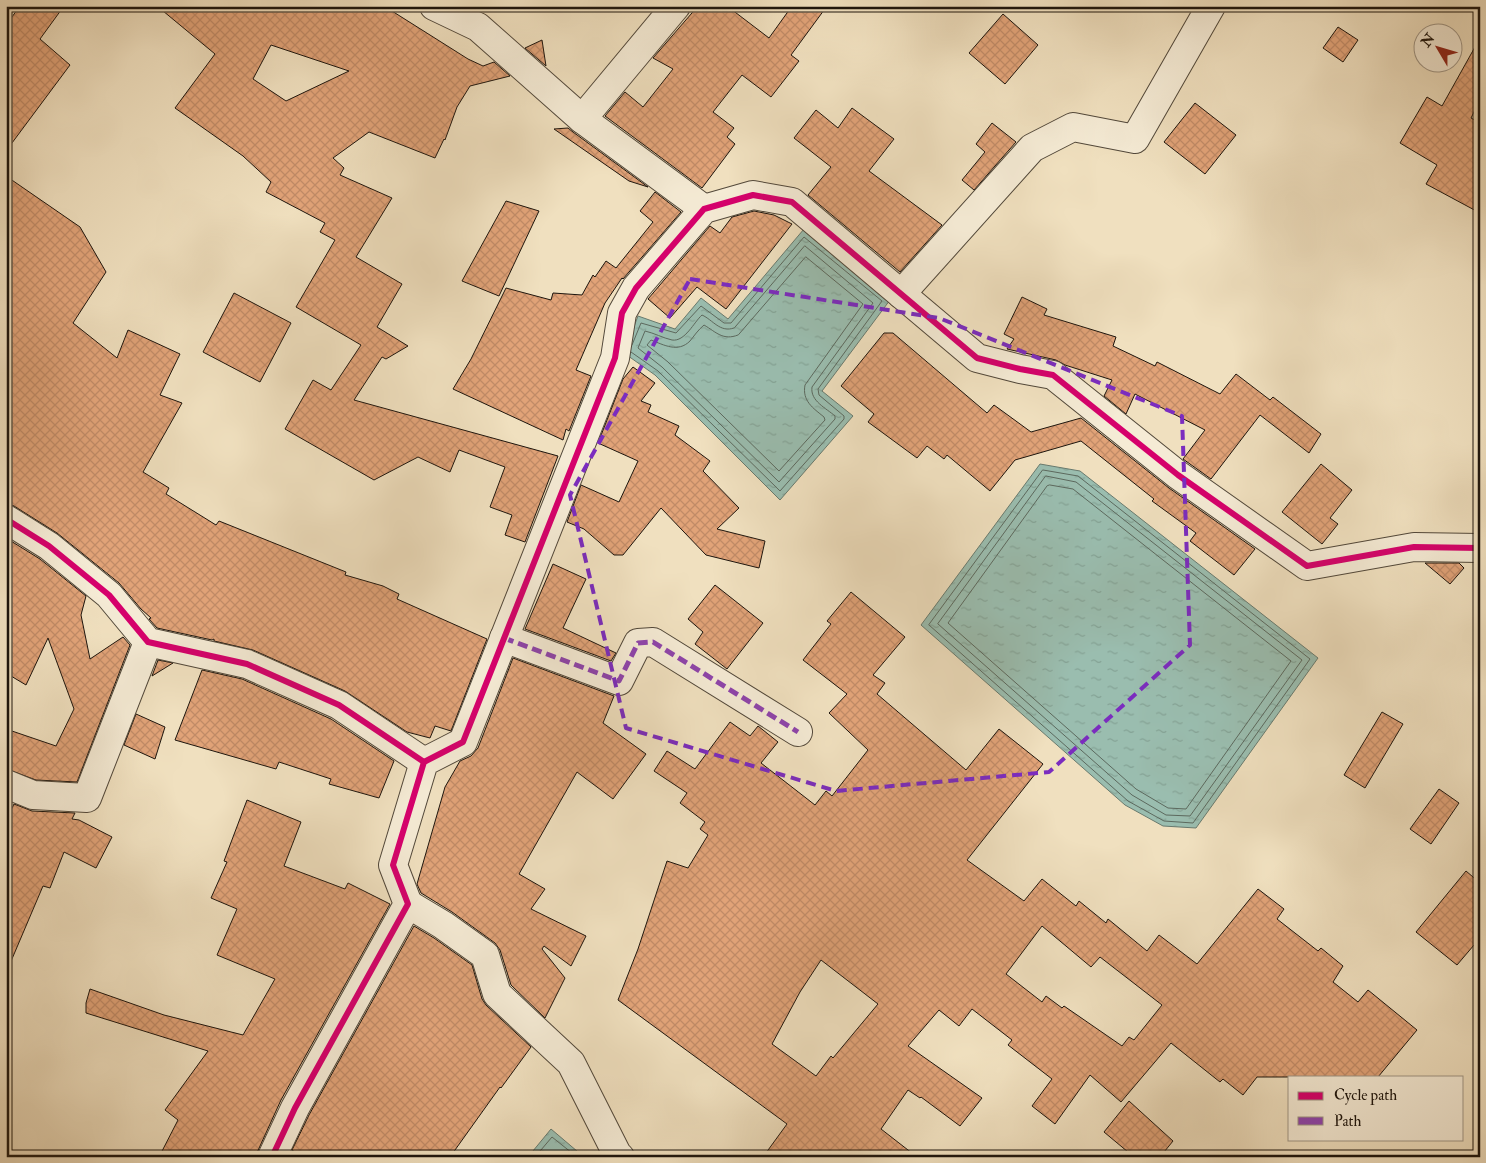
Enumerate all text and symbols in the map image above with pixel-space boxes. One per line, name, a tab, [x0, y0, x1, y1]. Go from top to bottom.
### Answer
north arrow	[1414, 22, 1464, 72]
text: N	[1417, 30, 1439, 51]
legend	[1288, 1076, 1464, 1140]
text: Cycle path	[1334, 1086, 1397, 1106]
text: Path	[1334, 1112, 1361, 1131]

